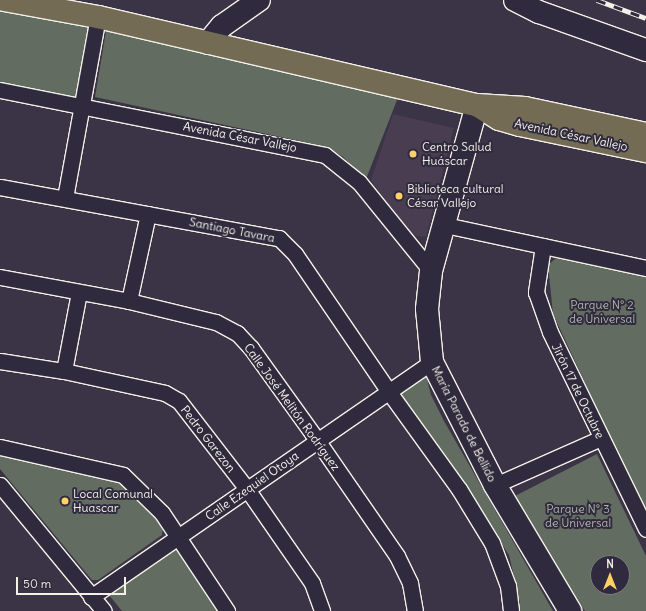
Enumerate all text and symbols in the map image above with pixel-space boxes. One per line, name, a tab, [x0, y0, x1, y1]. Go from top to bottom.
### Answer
street label: Avenida César Vallejo	[513, 116, 629, 154]
street label: Avenida César Vallejo	[182, 119, 298, 155]
place label: Centro Salud Huáscar	[422, 140, 492, 168]
marker: Centro Salud Huáscar	[407, 148, 419, 160]
place label: Biblioteca cultural César Vallejo	[407, 182, 503, 210]
marker: Biblioteca cultural César Vallejo	[394, 191, 404, 201]
street label: Santiago Tavara	[188, 215, 276, 245]
park label: Parque Nº 2 de Universal	[569, 298, 635, 326]
street label: Calle José Melitón Rodríguez	[241, 341, 343, 473]
street label: Jirón 17 de Octubre	[549, 341, 607, 441]
street label: María Parado de Bellido	[428, 364, 500, 484]
street label: Pedro Garezon	[178, 403, 238, 475]
street label: Calle Ezequiel Otoya	[203, 448, 301, 524]
place label: Local Comunal Huascar	[73, 487, 153, 515]
marker: Local Comunal Huascar	[60, 496, 70, 506]
park label: Parque Nº 3 de Universal	[545, 502, 611, 530]
north arrow	[590, 555, 630, 595]
text: N	[606, 557, 614, 571]
scale bar	[18, 569, 128, 595]
text: 50 m	[23, 576, 51, 591]

